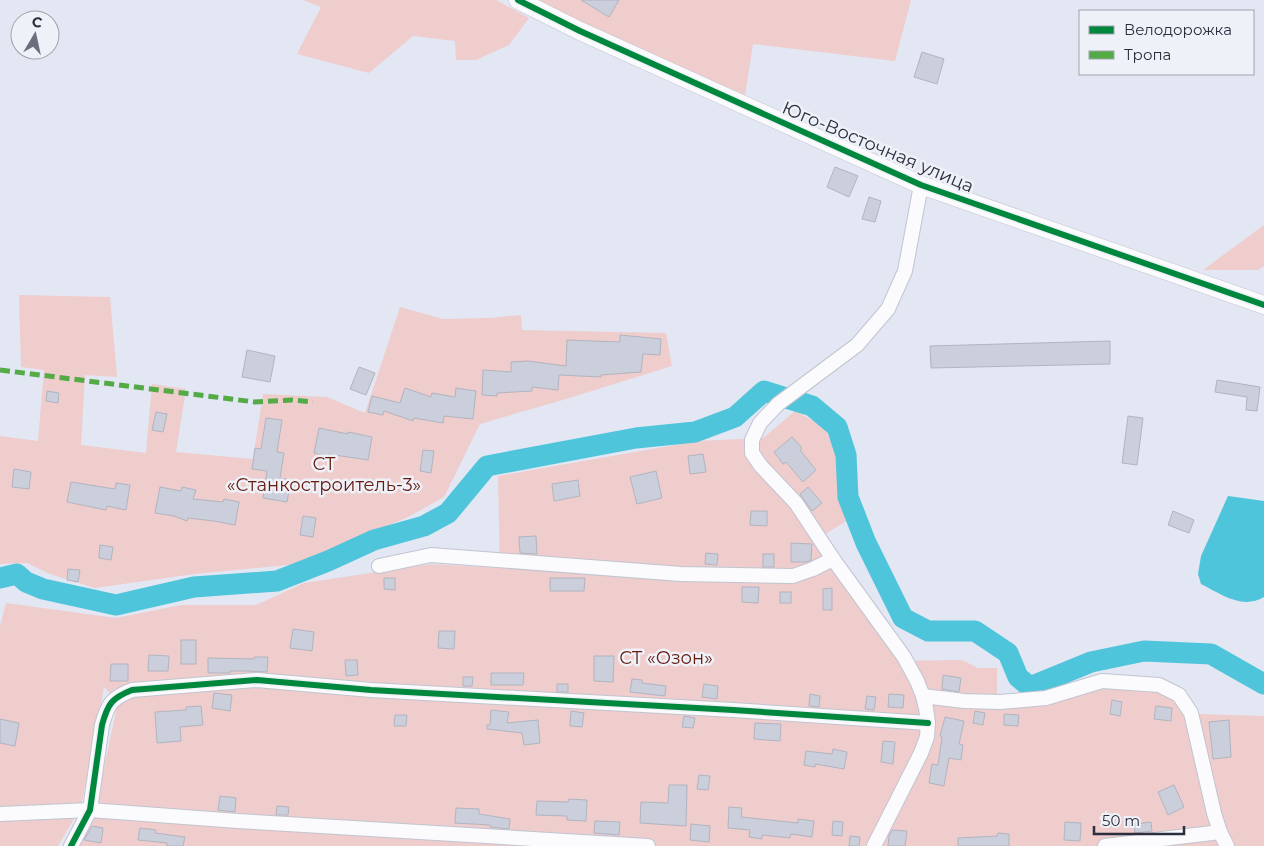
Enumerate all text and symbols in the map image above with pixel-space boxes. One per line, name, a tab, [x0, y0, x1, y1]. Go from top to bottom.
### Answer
north arrow	[10, 10, 60, 60]
legend	[1079, 10, 1254, 75]
text: С	[31, 12, 43, 32]
text: Велодорожка	[1124, 20, 1232, 39]
text: Тропа	[1124, 45, 1171, 64]
street label: Юго-Восточная улица	[779, 97, 977, 197]
park label: СТ «Станкостроитель-3»	[227, 453, 421, 496]
park label: СТ «Озон»	[619, 647, 713, 669]
scale bar	[1094, 804, 1184, 836]
text: 50 m	[1102, 811, 1140, 830]

